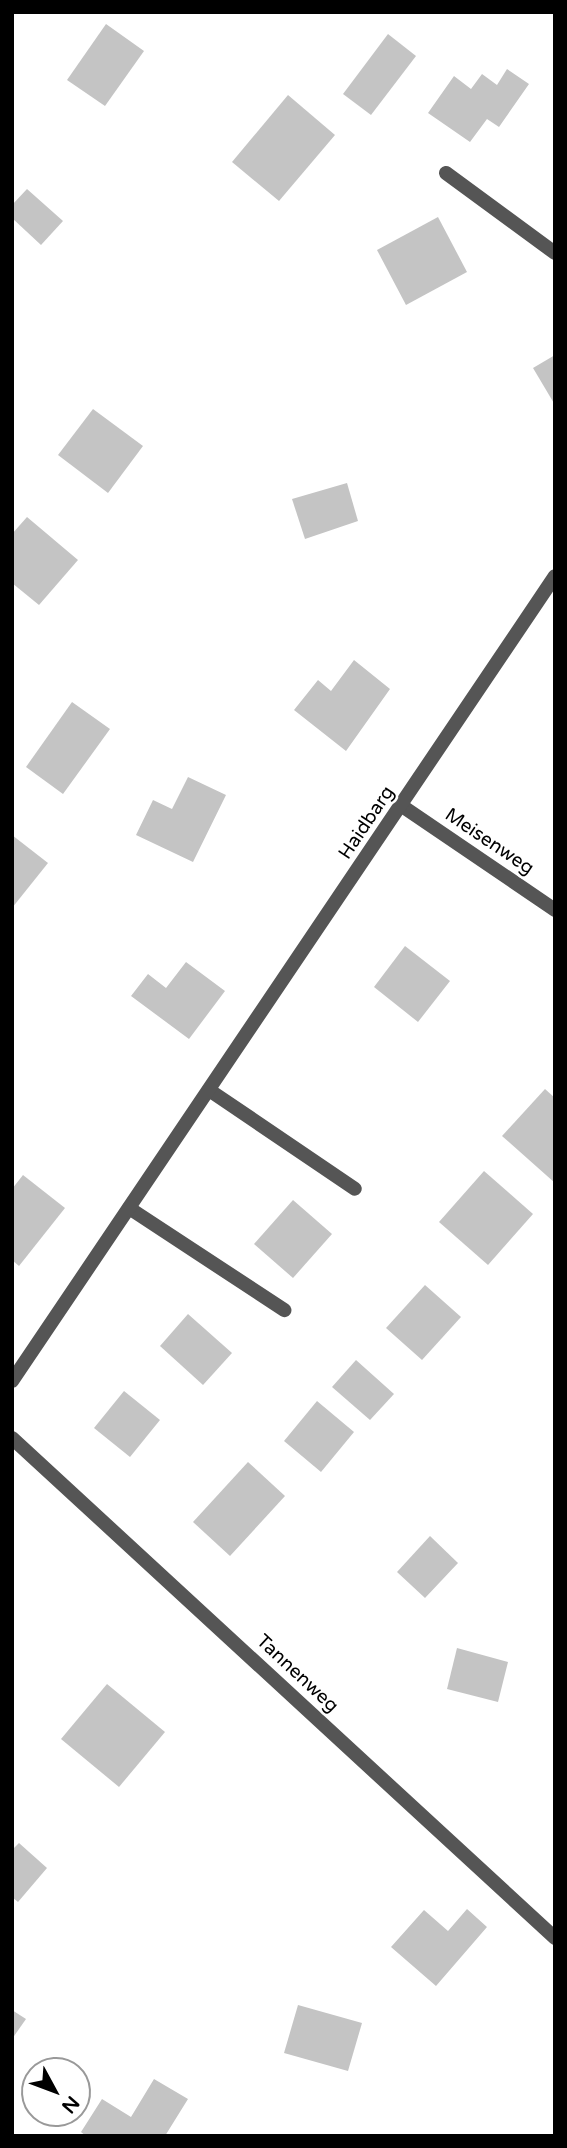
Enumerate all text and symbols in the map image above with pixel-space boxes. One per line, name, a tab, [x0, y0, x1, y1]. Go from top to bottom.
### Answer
street label: Haidbarg	[334, 782, 400, 864]
street label: Meisenweg	[440, 804, 538, 880]
street label: Tannenweg	[251, 1630, 343, 1718]
north arrow	[21, 2057, 91, 2127]
text: N	[57, 2091, 84, 2117]

